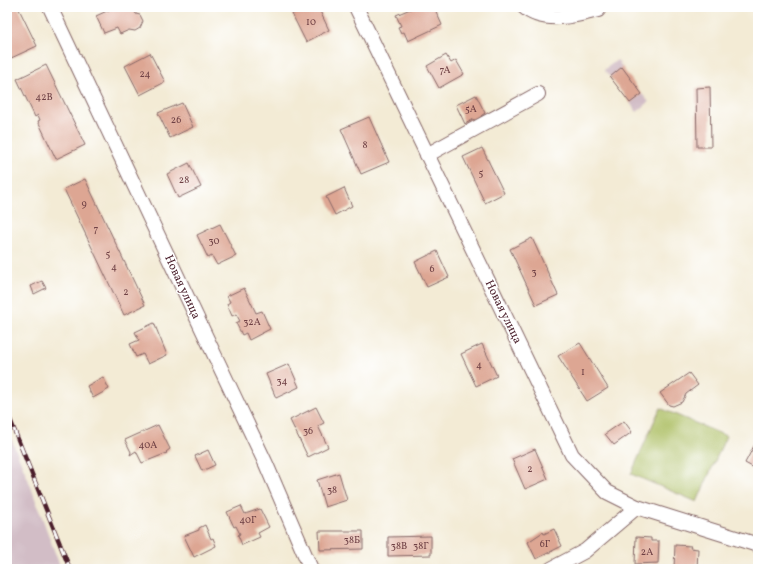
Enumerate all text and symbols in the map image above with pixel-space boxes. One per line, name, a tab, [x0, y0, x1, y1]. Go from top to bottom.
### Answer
house number: 10	[306, 15, 316, 29]
house number: 7А	[440, 63, 450, 77]
house number: 24	[139, 67, 151, 81]
house number: 42В	[35, 90, 53, 104]
house number: 5А	[465, 102, 477, 116]
house number: 26	[171, 113, 181, 127]
house number: 8	[362, 138, 368, 152]
house number: 5	[479, 166, 484, 180]
house number: 28	[179, 173, 189, 187]
house number: 9	[81, 197, 87, 211]
house number: 7	[94, 222, 99, 236]
house number: 30	[209, 234, 219, 248]
house number: 5	[106, 247, 111, 261]
street label: Новая улица	[160, 252, 204, 322]
house number: 4	[111, 260, 117, 274]
house number: 6	[429, 262, 435, 276]
house number: 3	[531, 265, 537, 279]
street label: Новая улица	[481, 277, 525, 347]
house number: 2	[123, 285, 129, 299]
house number: 32А	[243, 315, 261, 329]
house number: 4	[476, 358, 482, 372]
house number: 1	[581, 365, 585, 379]
house number: 34	[276, 374, 288, 388]
house number: 36	[303, 424, 313, 438]
house number: 40А	[139, 438, 157, 452]
house number: 2	[527, 462, 533, 476]
house number: 38	[327, 483, 337, 497]
house number: 40Г	[239, 513, 257, 527]
house number: 38Б	[344, 533, 360, 547]
house number: 6Г	[540, 537, 551, 551]
house number: 38В	[391, 539, 407, 553]
house number: 38Г	[413, 539, 429, 553]
house number: 2А	[641, 545, 653, 559]

